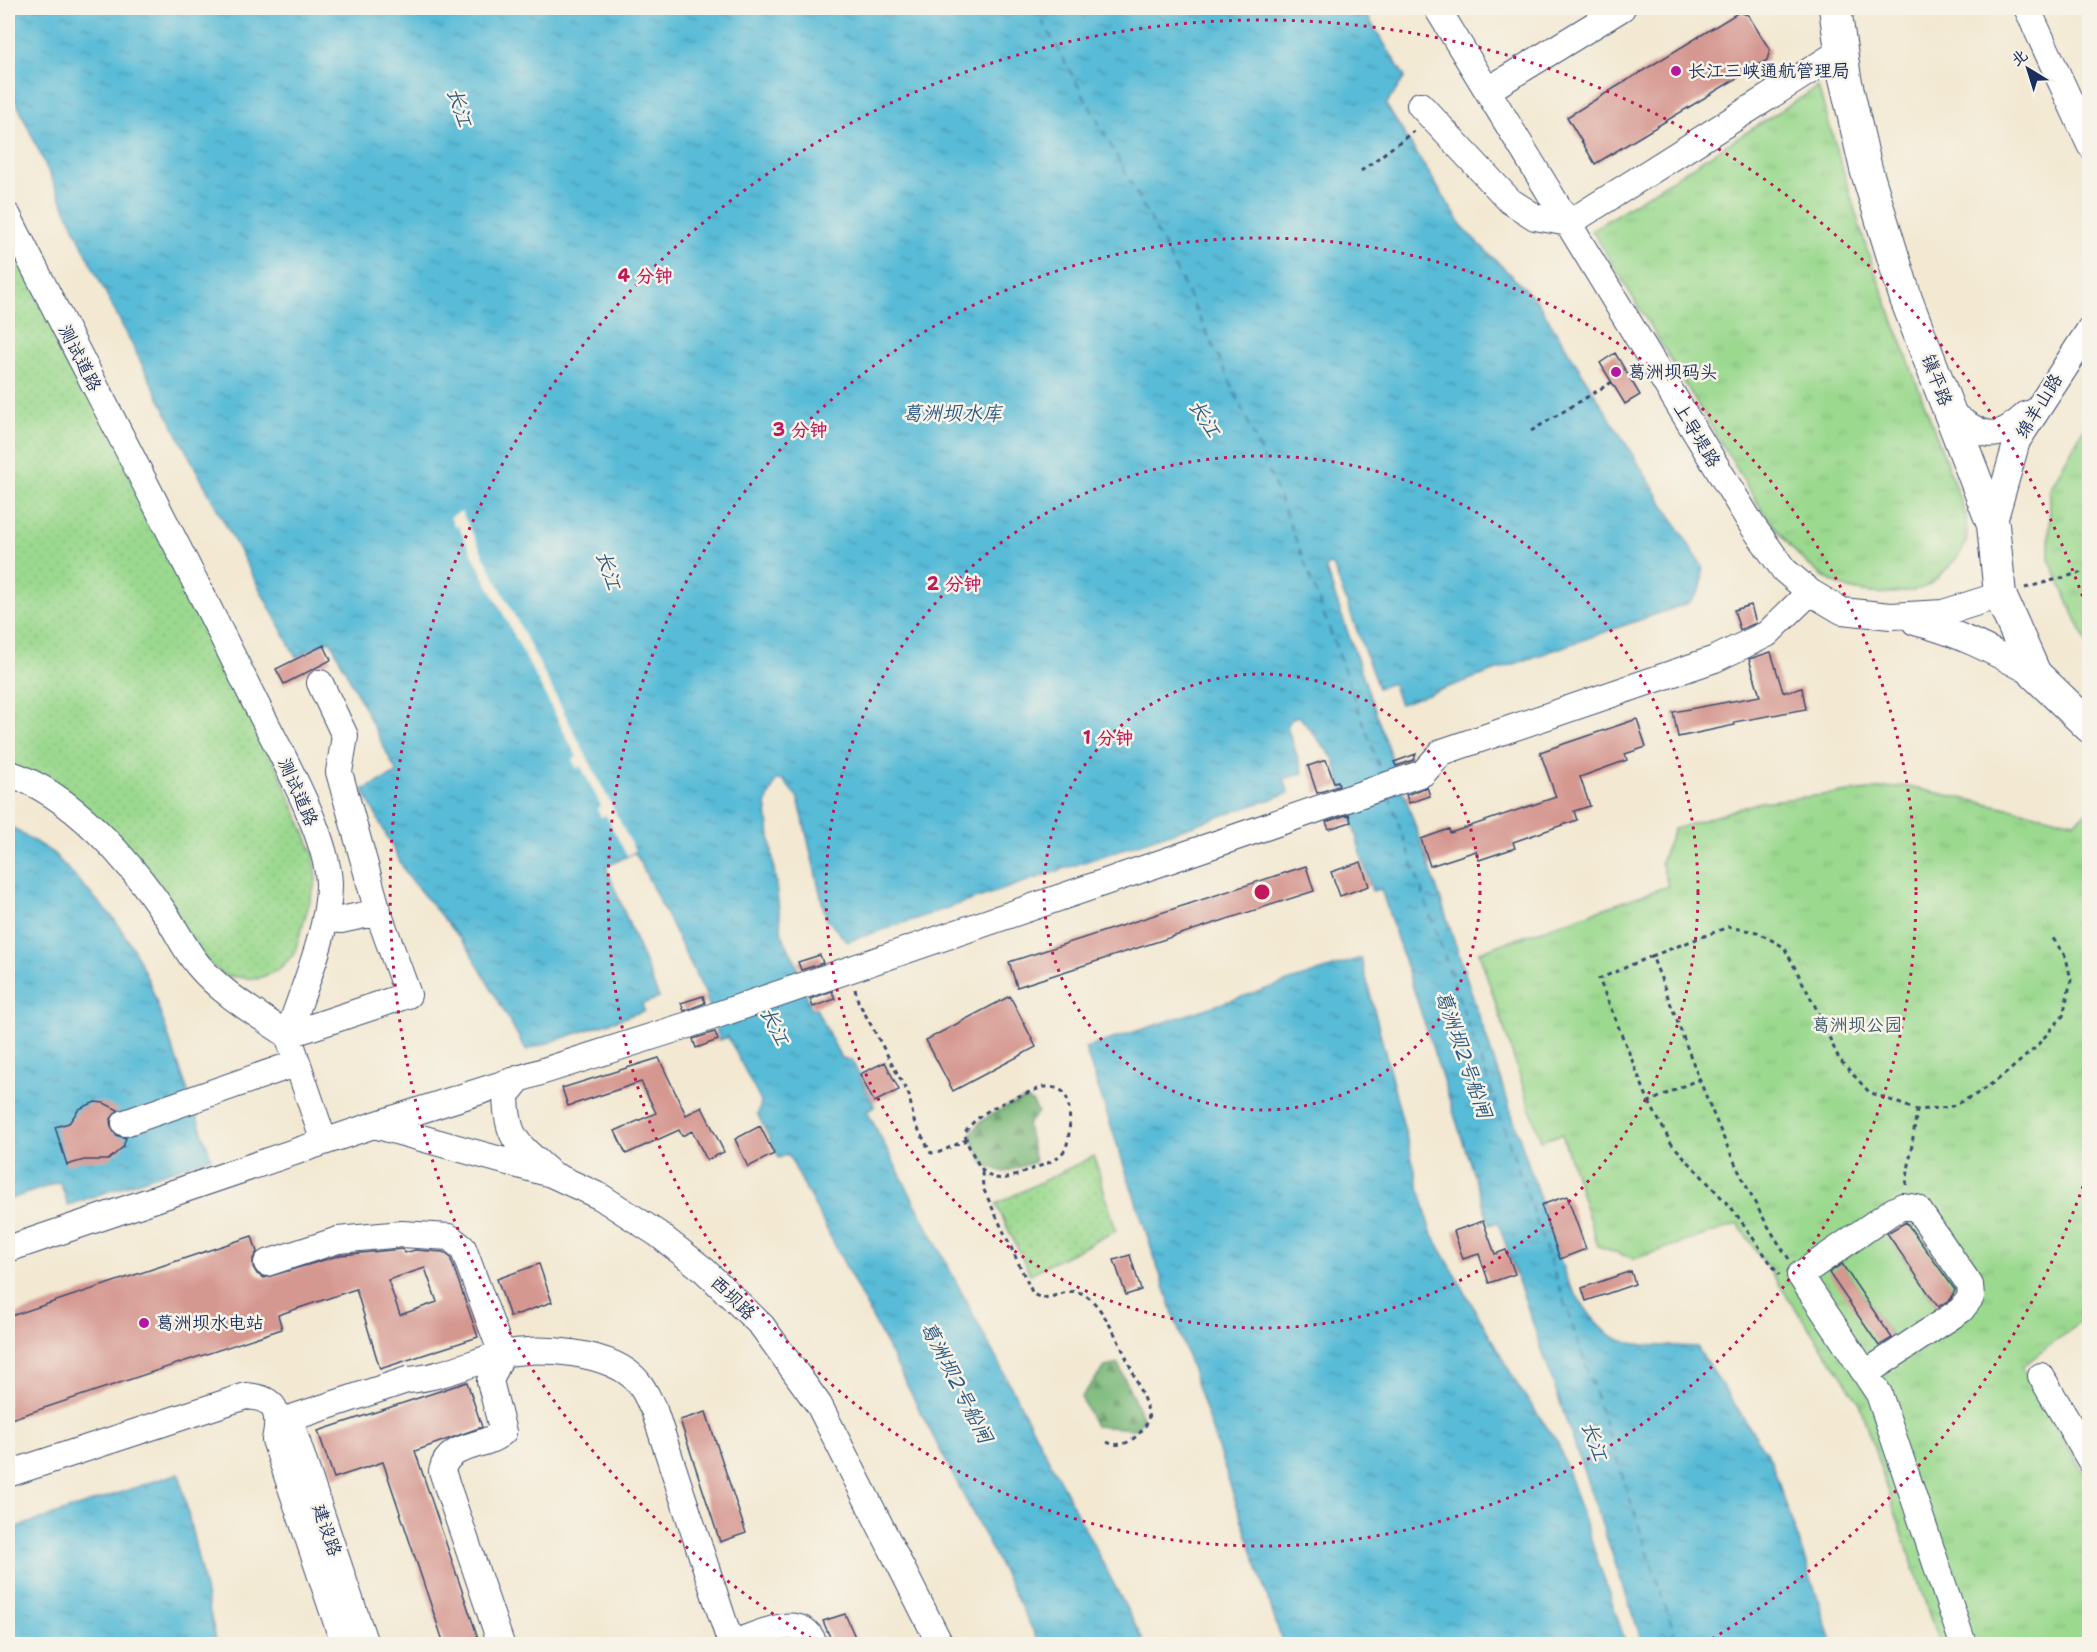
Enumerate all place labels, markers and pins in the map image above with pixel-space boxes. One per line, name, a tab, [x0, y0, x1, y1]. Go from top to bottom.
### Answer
place label: 长江三峡通航管理局	[1688, 59, 1850, 83]
marker: 长江三峡通航管理局	[1669, 64, 1683, 78]
place label: 葛洲坝码头	[1628, 360, 1718, 384]
marker: 葛洲坝码头	[1609, 365, 1623, 379]
centre of rings	[1252, 882, 1272, 902]
place label: 葛洲坝水电站	[156, 1311, 264, 1335]
marker: 葛洲坝水电站	[137, 1316, 151, 1330]

